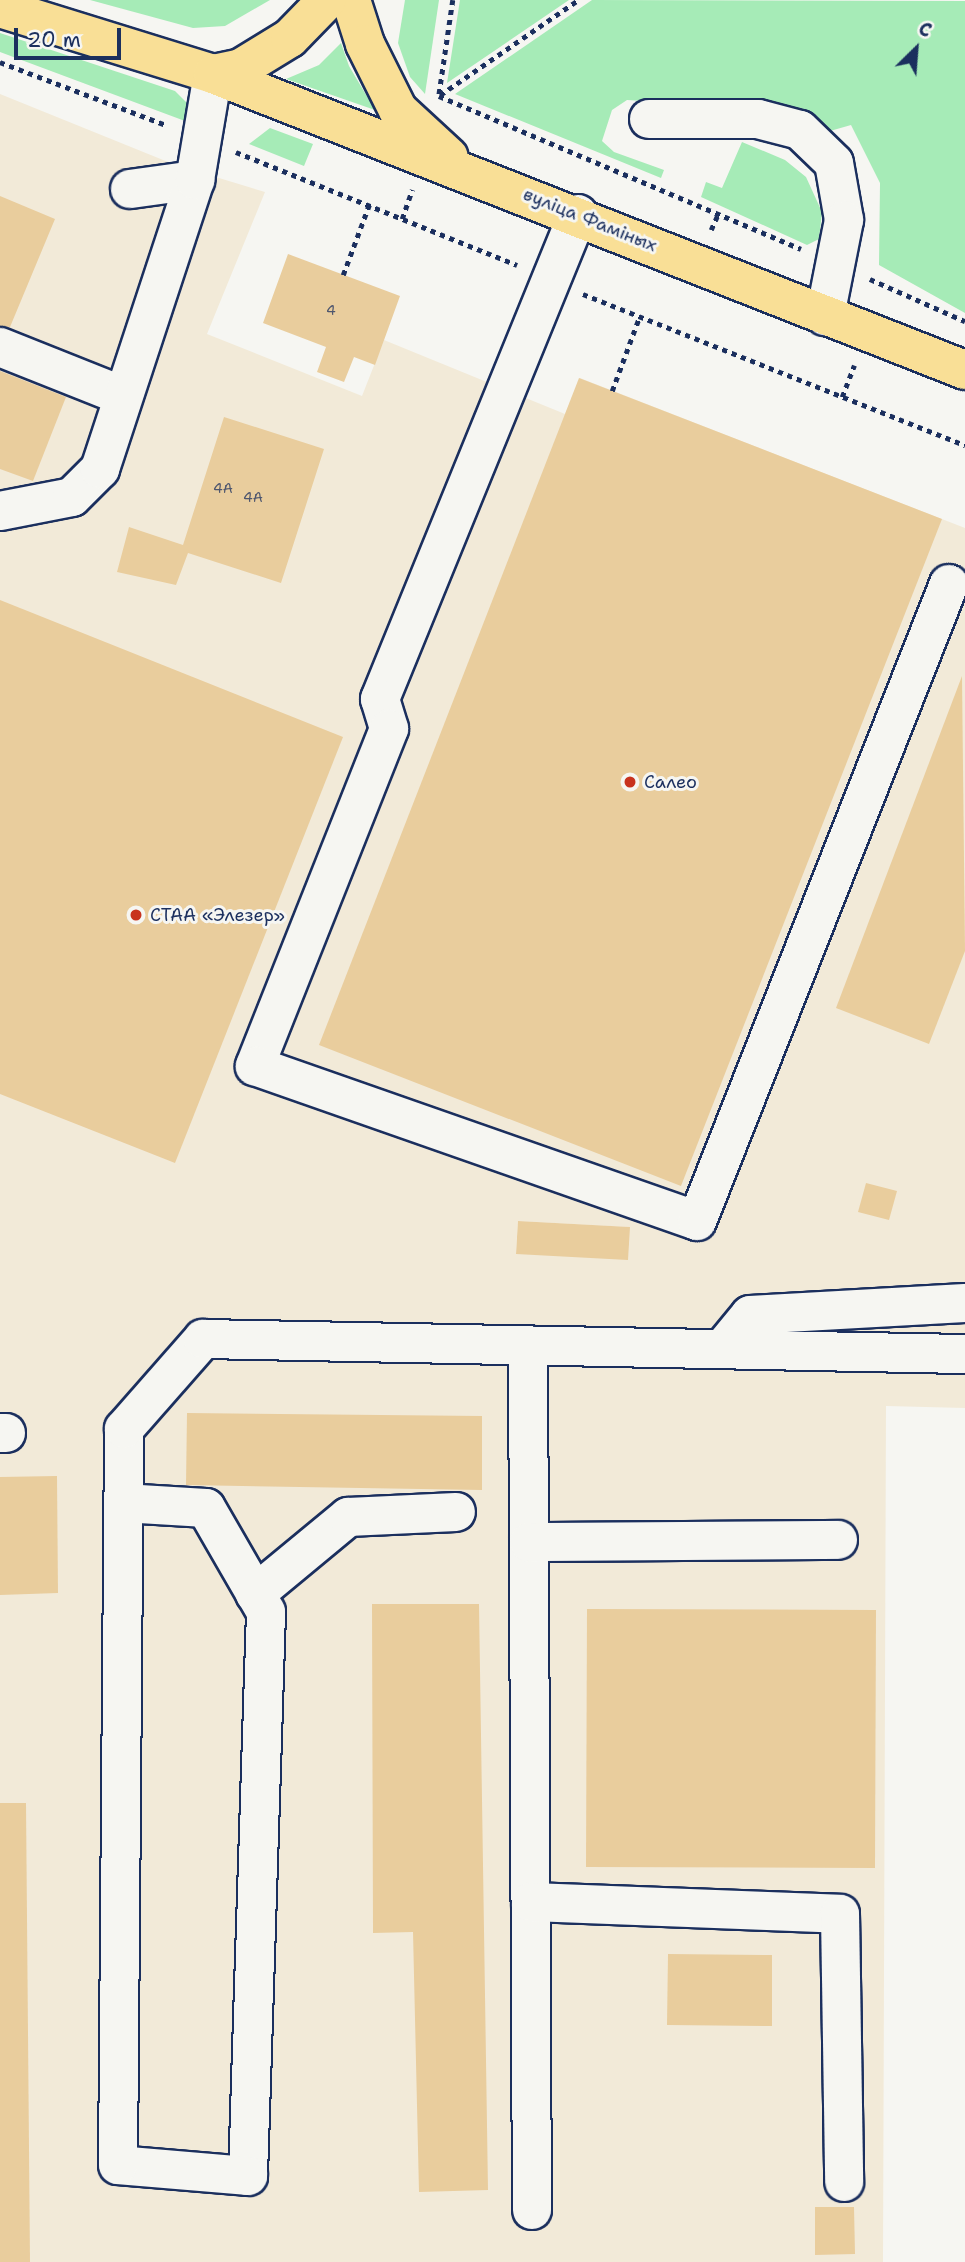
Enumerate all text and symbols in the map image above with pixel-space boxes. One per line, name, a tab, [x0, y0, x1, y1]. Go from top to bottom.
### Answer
scale bar	[18, 14, 124, 58]
north arrow	[881, 14, 951, 84]
text: С	[915, 16, 936, 43]
text: 20 m	[27, 26, 81, 54]
street label: вуліца Фаміных	[520, 183, 660, 257]
house number: 4	[326, 302, 336, 318]
house number: 4А	[213, 480, 233, 496]
house number: 4А	[243, 489, 263, 505]
place label: Салео	[644, 771, 697, 793]
marker: Салео	[622, 774, 638, 790]
place label: СТАА «Элезер»	[150, 904, 285, 926]
marker: СТАА «Элезер»	[128, 907, 144, 923]

